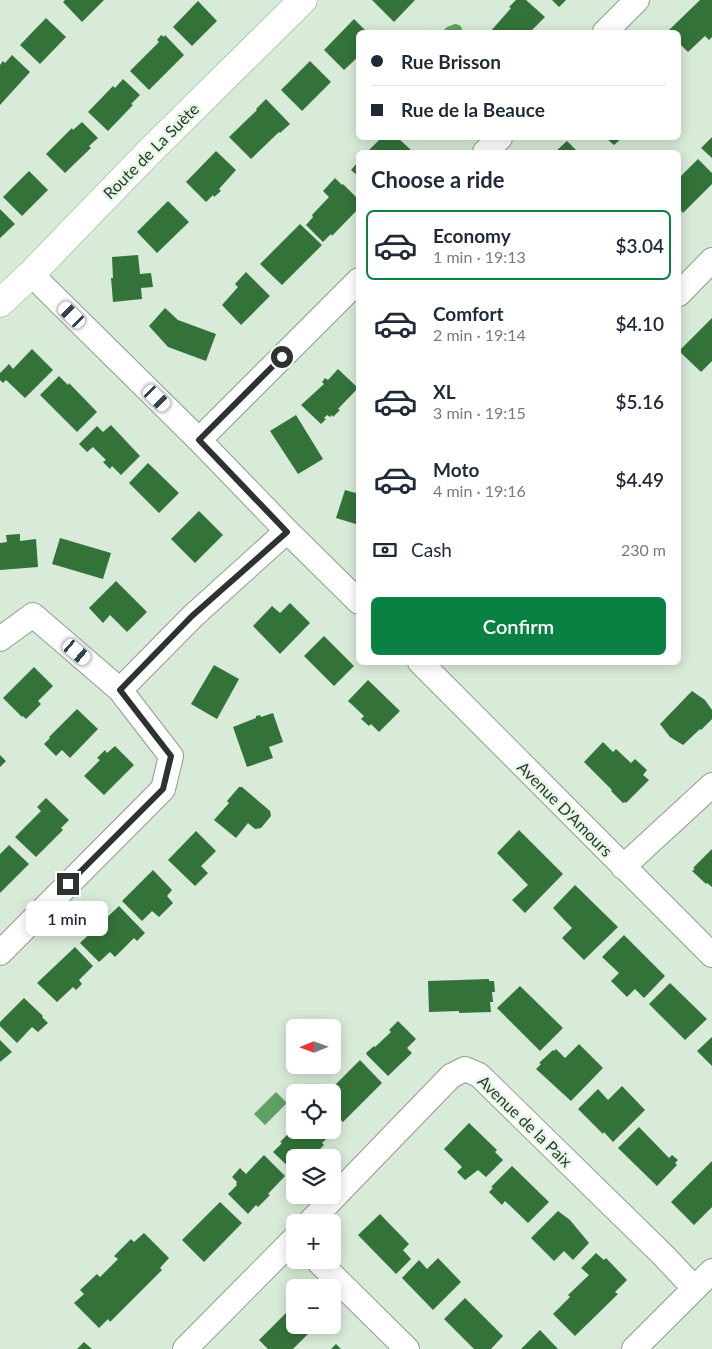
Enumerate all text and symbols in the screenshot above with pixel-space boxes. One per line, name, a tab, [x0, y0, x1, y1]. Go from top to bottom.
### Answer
text: Rue Brisson	[401, 50, 501, 73]
text: Rue de la Beauce	[401, 98, 545, 121]
street label: Route de La Suète	[99, 99, 202, 202]
text: Choose a ride	[371, 166, 505, 193]
icon: car	[373, 223, 418, 268]
text: Economy	[433, 224, 511, 247]
text: $3.04	[615, 234, 664, 257]
text: 1 min · 19:13	[433, 247, 526, 266]
car	[56, 299, 87, 331]
icon: car	[373, 301, 418, 346]
text: Comfort	[433, 302, 504, 325]
text: $4.10	[615, 312, 664, 335]
text: 2 min · 19:14	[433, 325, 526, 344]
route start	[271, 346, 293, 368]
icon: car	[373, 379, 418, 424]
text: XL	[433, 380, 456, 403]
car	[140, 382, 173, 414]
text: $5.16	[615, 390, 664, 413]
text: 3 min · 19:15	[433, 403, 526, 422]
icon: car	[373, 457, 418, 502]
text: Moto	[433, 458, 479, 481]
text: $4.49	[615, 468, 664, 491]
text: 4 min · 19:16	[433, 481, 526, 500]
icon: cash	[371, 536, 399, 564]
text: Cash	[411, 538, 452, 561]
text: 230 m	[621, 540, 666, 559]
button: Confirm	[371, 597, 666, 655]
car	[60, 637, 93, 667]
street label: Avenue D'Amours	[514, 757, 617, 860]
route end	[57, 873, 79, 895]
callout: 1 min	[27, 902, 109, 936]
text: 1 min	[47, 909, 87, 928]
north arrow	[286, 1019, 341, 1074]
map controls	[286, 1019, 341, 1334]
street label: Avenue de la Paix	[474, 1071, 576, 1170]
button: locate	[286, 1084, 341, 1139]
button: layers	[286, 1149, 341, 1204]
button: +	[286, 1214, 341, 1269]
button: −	[286, 1279, 341, 1334]

